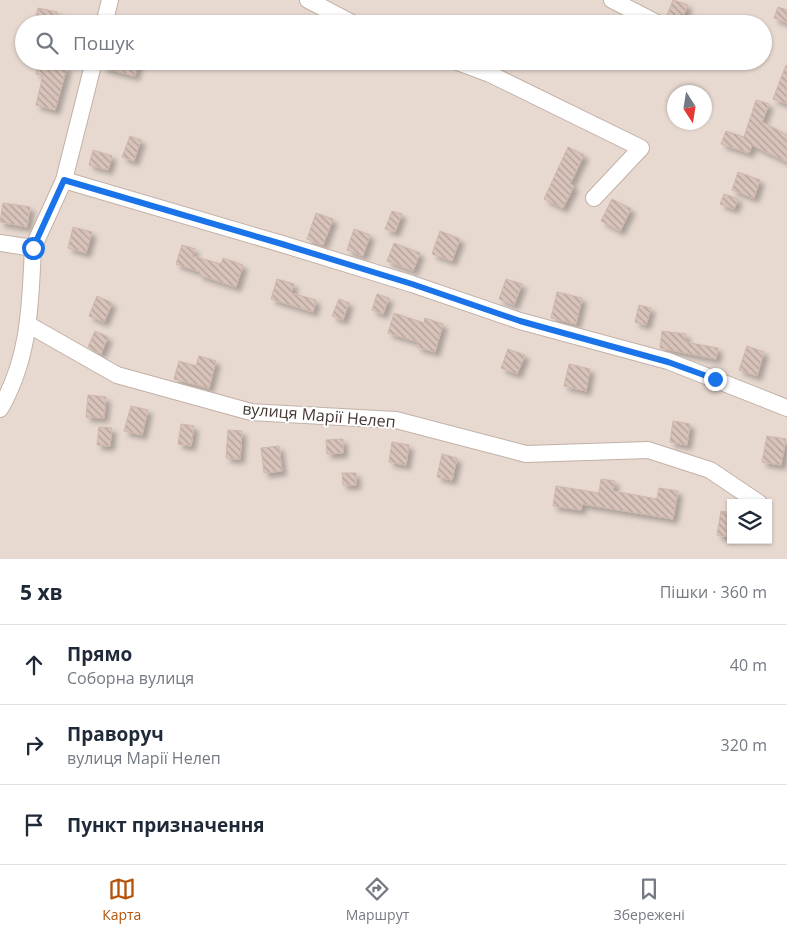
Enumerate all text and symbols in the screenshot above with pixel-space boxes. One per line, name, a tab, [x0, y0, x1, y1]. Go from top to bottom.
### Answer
search box	[15, 15, 772, 70]
icon: search	[33, 29, 61, 57]
text: Пошук	[73, 30, 135, 56]
north arrow	[667, 85, 712, 130]
route start	[22, 237, 45, 260]
route end	[704, 368, 727, 391]
street label: вулиця Марії Нелеп	[241, 397, 397, 433]
map controls	[727, 499, 772, 544]
button: layers	[727, 499, 772, 544]
text: 5 хв	[20, 578, 63, 606]
text: Пішки · 360 m	[660, 581, 767, 603]
text: Прямо	[67, 641, 132, 667]
icon: ahead	[20, 651, 48, 679]
text: 40 m	[730, 654, 767, 676]
text: Соборна вулиця	[67, 667, 194, 689]
text: Праворуч	[67, 721, 164, 747]
icon: right	[20, 731, 48, 759]
text: 320 m	[721, 734, 767, 756]
text: вулиця Марії Нелеп	[67, 747, 221, 769]
icon: arrive	[20, 811, 48, 839]
text: Пункт призначення	[67, 812, 265, 838]
tab: Карта	[102, 875, 141, 924]
tab: Маршрут	[346, 875, 409, 924]
tab: Збережені	[614, 875, 685, 924]

